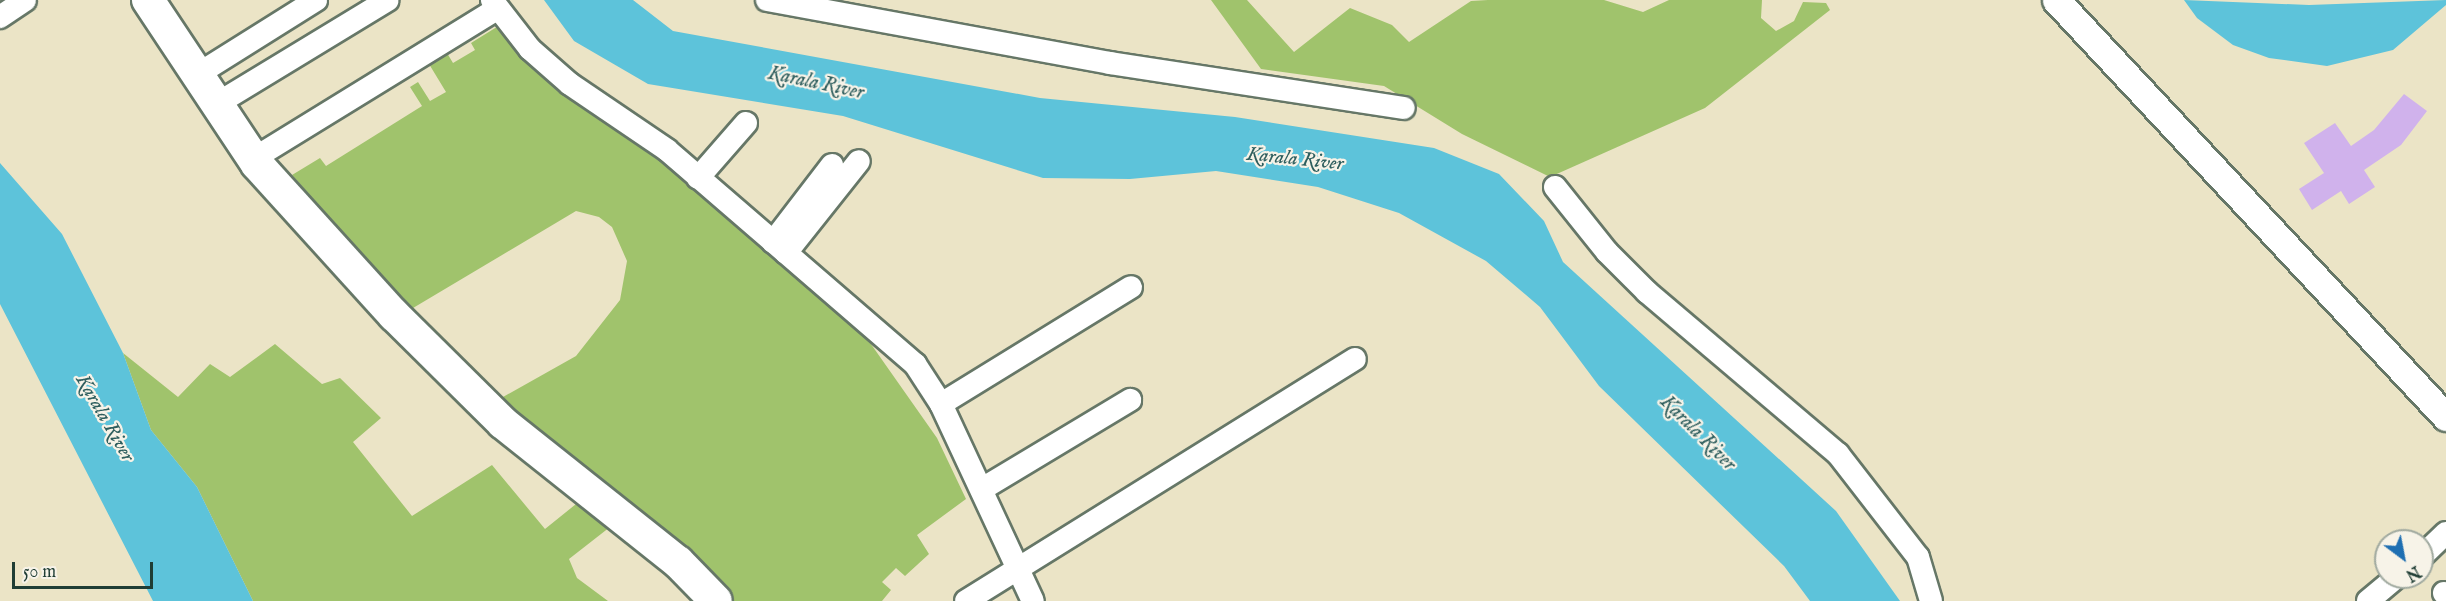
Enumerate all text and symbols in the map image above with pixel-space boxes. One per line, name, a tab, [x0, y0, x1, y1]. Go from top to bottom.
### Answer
water label: Karala River	[766, 61, 866, 105]
water label: Karala River	[1246, 142, 1344, 176]
water label: Karala River	[70, 370, 140, 466]
water label: Karala River	[1655, 390, 1741, 476]
north arrow	[2374, 529, 2434, 589]
scale bar	[15, 550, 156, 588]
text: N	[2401, 560, 2424, 585]
text: 50 m	[23, 561, 56, 584]

